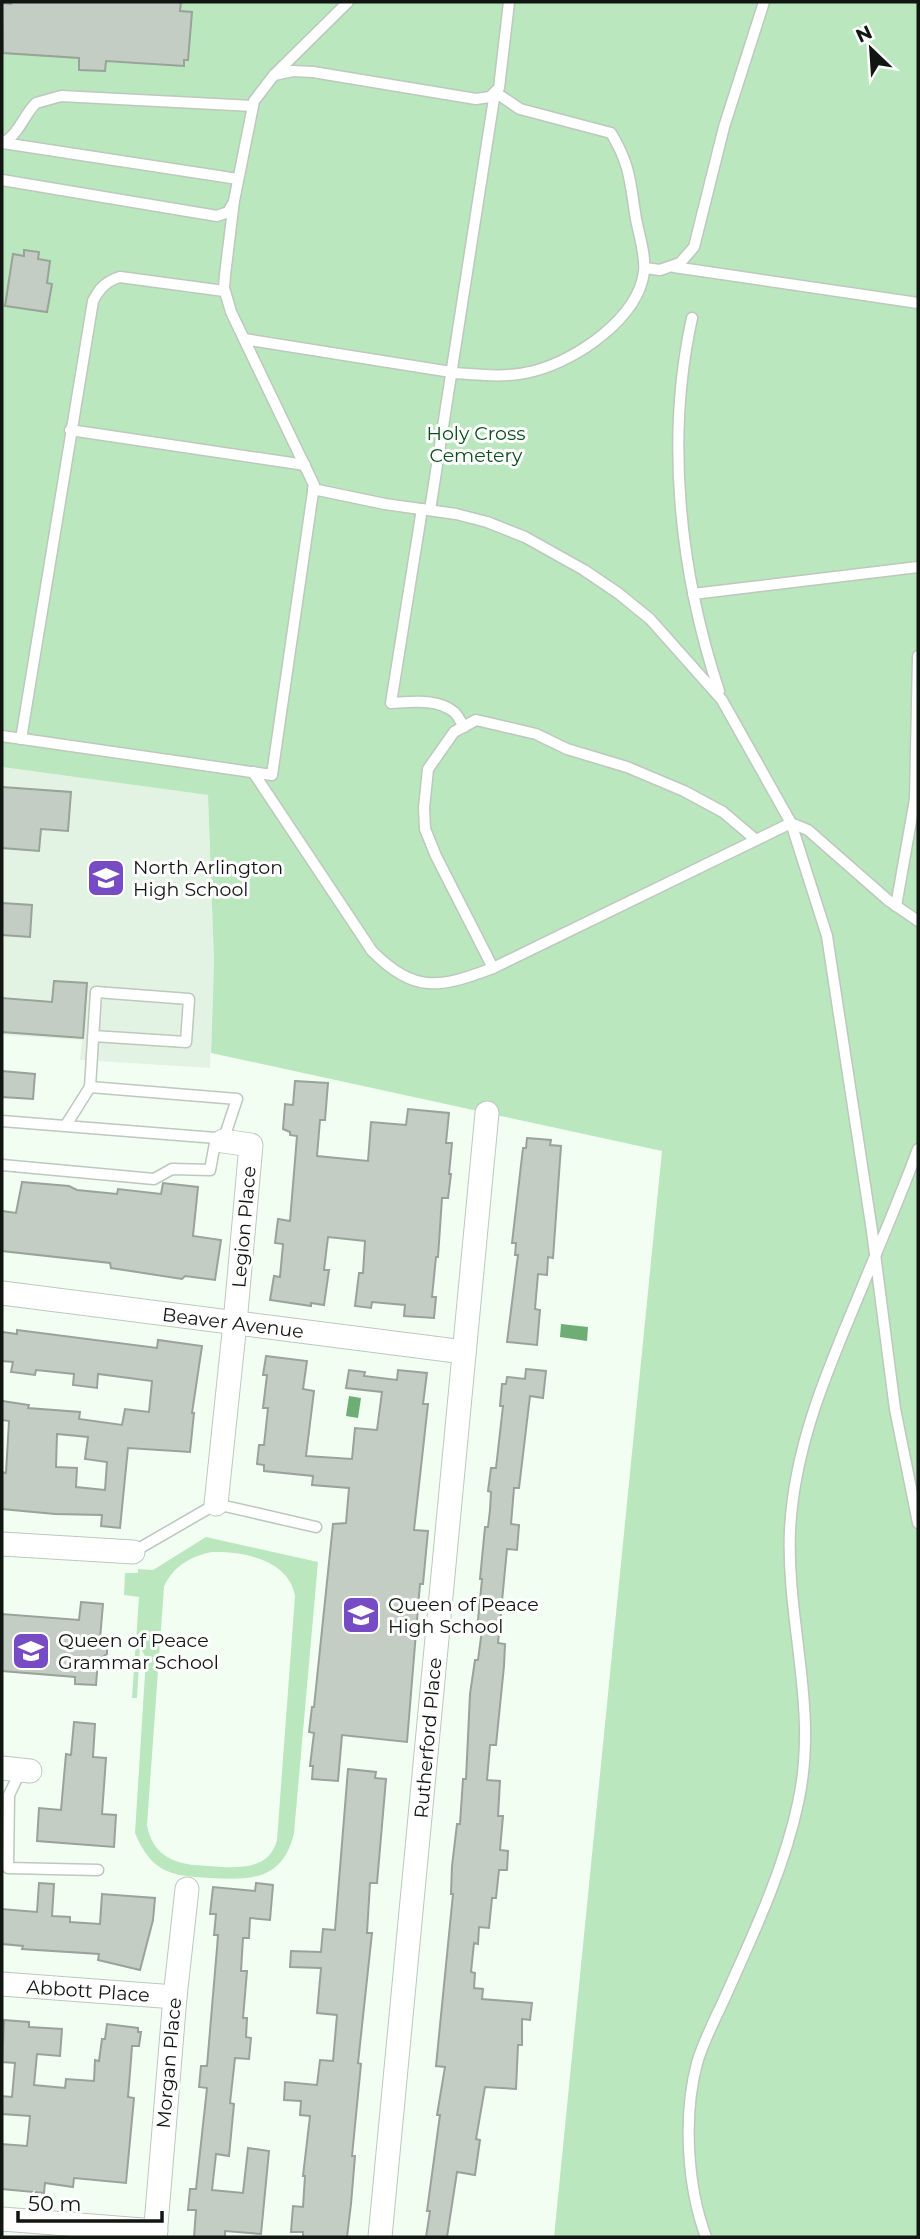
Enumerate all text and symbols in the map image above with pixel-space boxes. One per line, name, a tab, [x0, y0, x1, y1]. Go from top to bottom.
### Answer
north arrow	[836, 14, 906, 84]
text: N	[852, 20, 876, 48]
park label: Holy Cross Cemetery	[427, 422, 525, 467]
place label: North Arlington High School	[133, 856, 283, 901]
school or university icon: North Arlington High School	[85, 857, 127, 899]
street label: Legion Place	[227, 1165, 261, 1289]
street label: Beaver Avenue	[161, 1303, 305, 1343]
place label: Queen of Peace High School	[388, 1593, 539, 1638]
school or university icon: Queen of Peace High School	[340, 1594, 382, 1636]
place label: Queen of Peace Grammar School	[58, 1629, 219, 1674]
school or university icon: Queen of Peace Grammar School	[10, 1630, 52, 1672]
street label: Rutherford Place	[410, 1657, 446, 1819]
street label: Abbott Place	[26, 1975, 150, 2007]
street label: Morgan Place	[152, 1997, 186, 2129]
scale bar	[18, 2180, 161, 2224]
text: 50 m	[28, 2191, 82, 2216]

